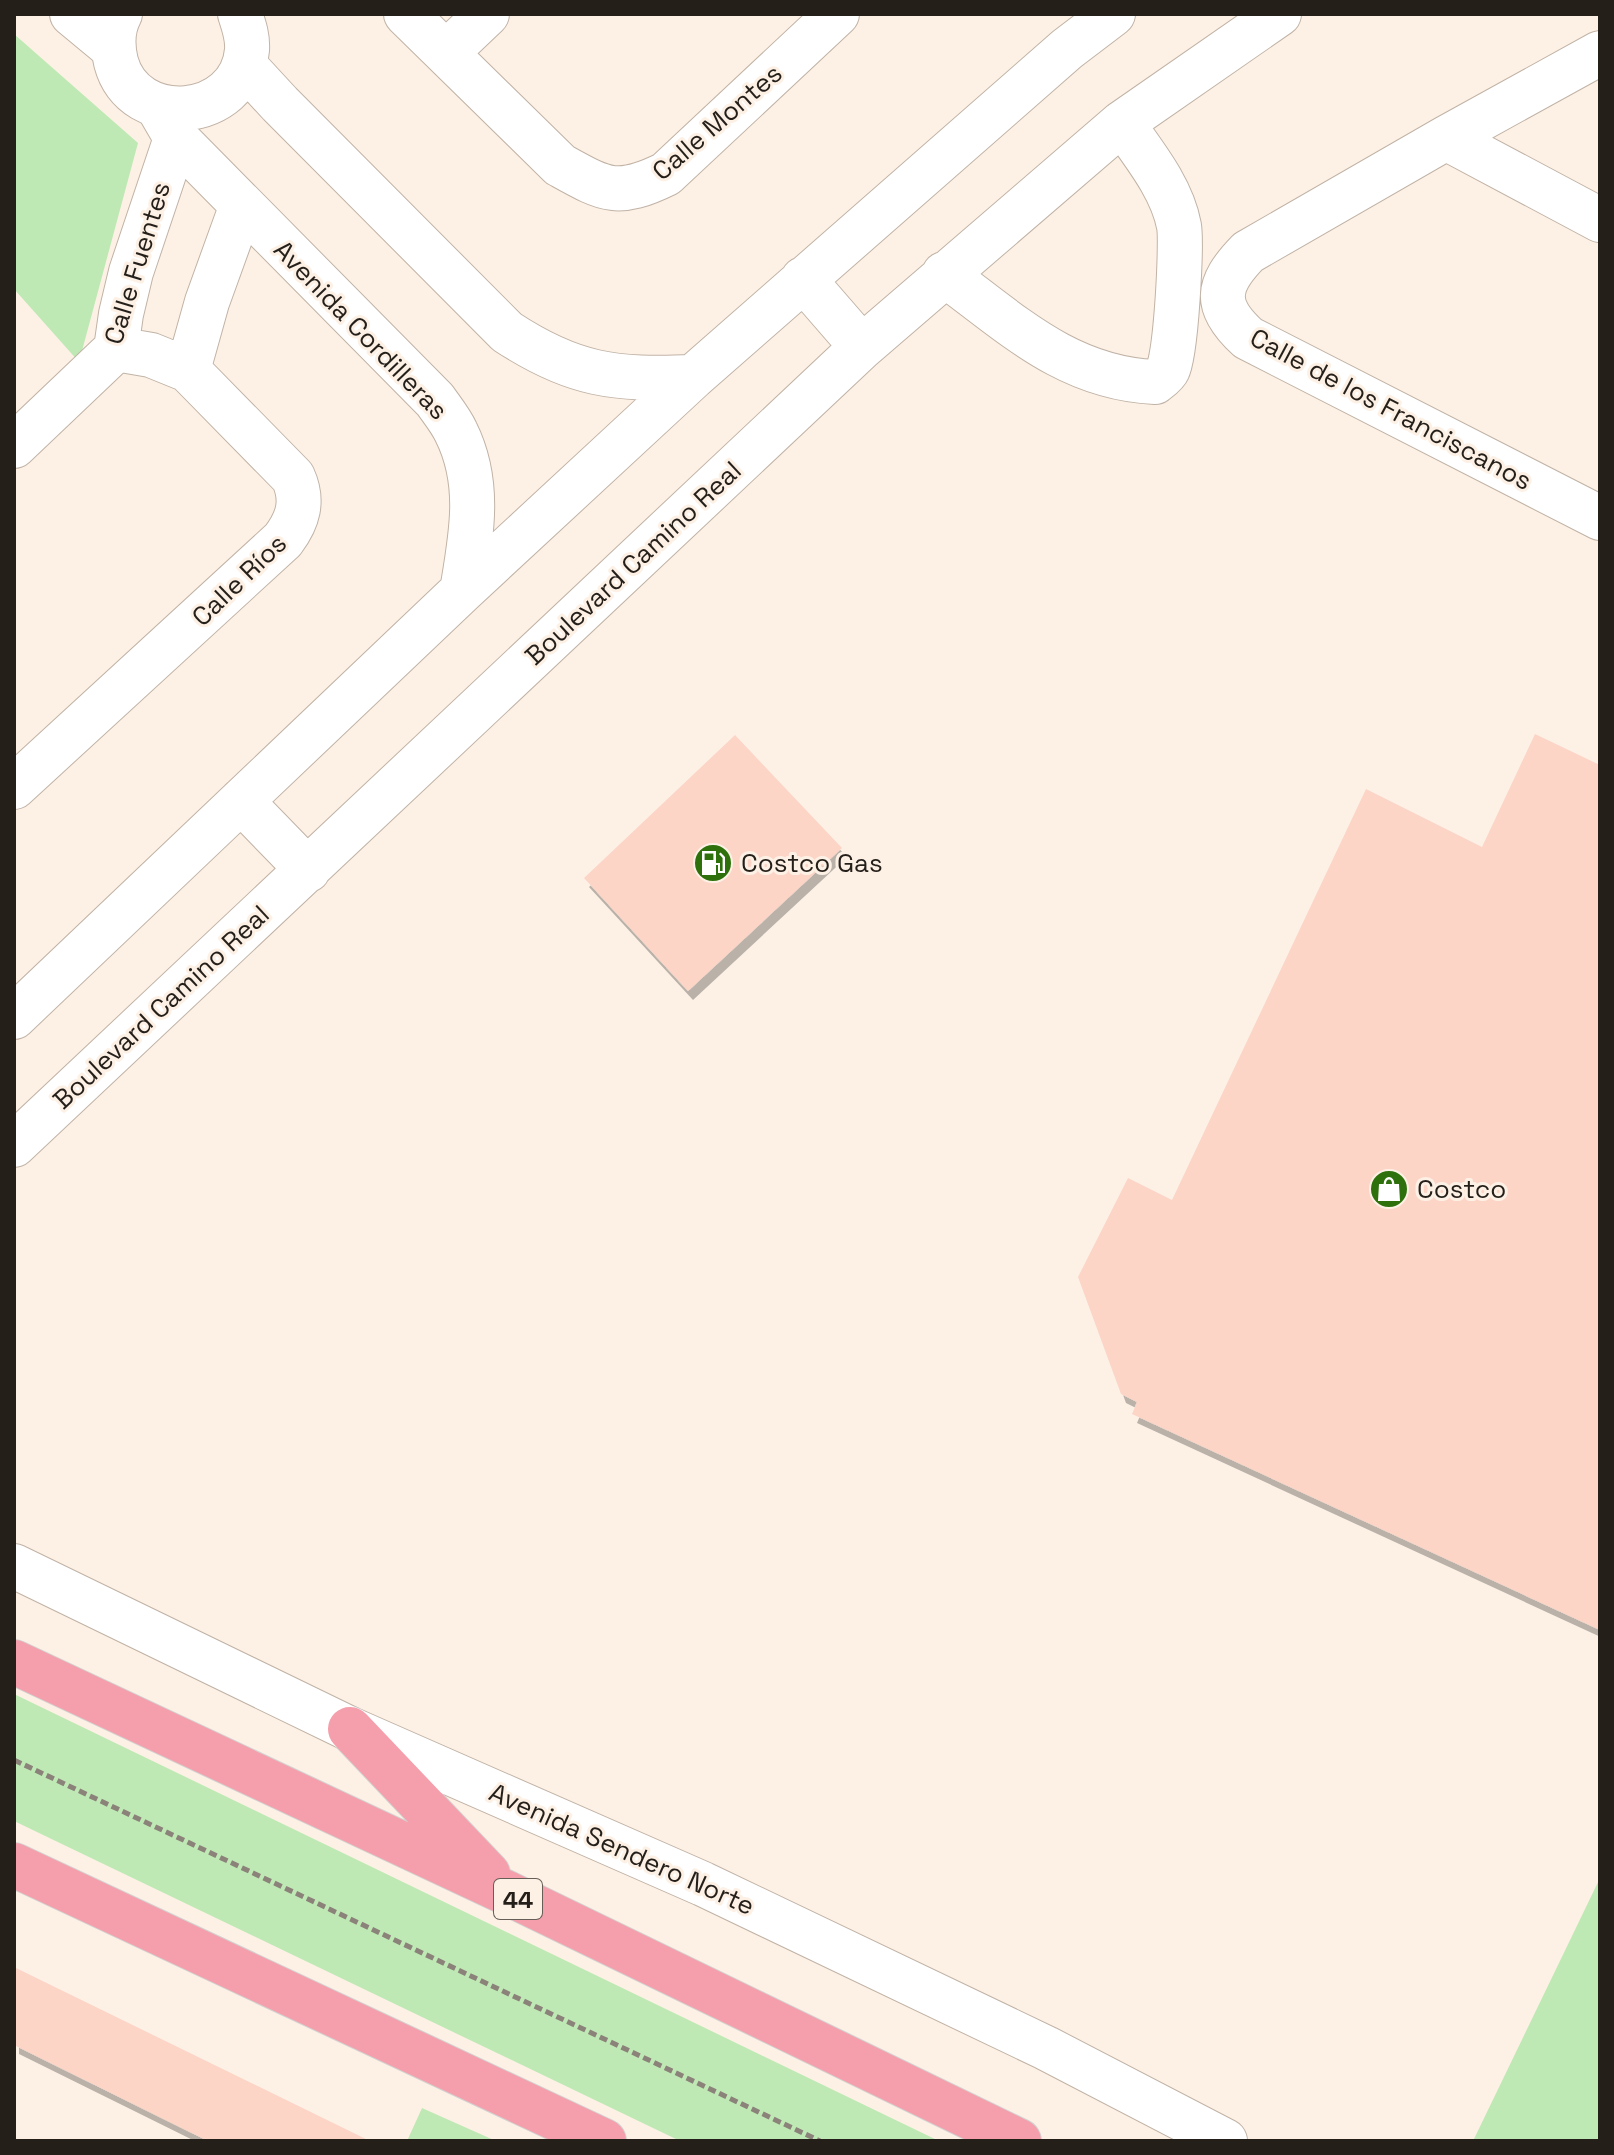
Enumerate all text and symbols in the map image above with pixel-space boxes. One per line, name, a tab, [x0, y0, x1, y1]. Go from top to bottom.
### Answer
street label: Calle Montes	[645, 56, 789, 188]
street label: Calle Fuentes	[96, 178, 178, 348]
street label: Avenida Cordilleras	[267, 233, 455, 427]
street label: Calle de los Franciscanos	[1244, 320, 1538, 498]
street label: Boulevard Camino Real	[518, 454, 748, 672]
street label: Calle Ríos	[184, 526, 294, 634]
fuel station icon: Costco Gas	[692, 842, 734, 884]
place label: Costco Gas	[741, 846, 883, 880]
street label: Boulevard Camino Real	[46, 898, 276, 1116]
shop icon: Costco	[1368, 1168, 1410, 1210]
place label: Costco	[1417, 1172, 1506, 1206]
street label: Avenida Sendero Norte	[484, 1775, 760, 1923]
road number: 44	[494, 1879, 542, 1919]

